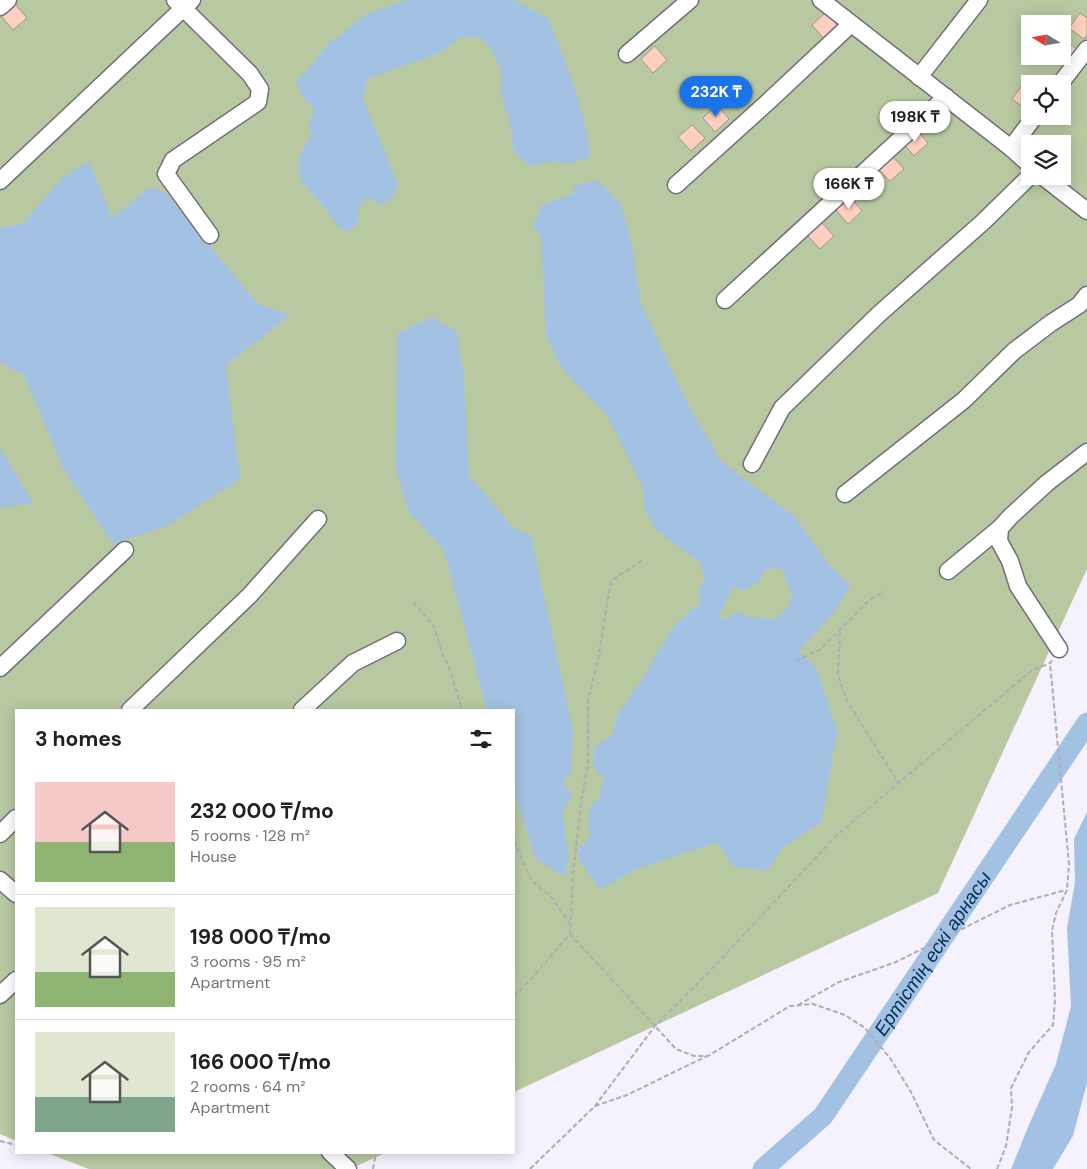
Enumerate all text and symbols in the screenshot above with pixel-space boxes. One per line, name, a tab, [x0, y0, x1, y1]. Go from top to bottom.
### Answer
north arrow	[1021, 15, 1071, 65]
map controls	[1021, 15, 1071, 185]
button: locate	[1021, 75, 1071, 125]
pin: 232K ₸	[675, 76, 757, 118]
text: 232K ₸	[690, 81, 742, 102]
pin: 198K ₸	[874, 100, 956, 143]
text: 198K ₸	[891, 106, 939, 127]
button: layers	[1021, 135, 1071, 185]
pin: 166K ₸	[808, 168, 890, 210]
text: 166K ₸	[824, 173, 874, 194]
text: 3 homes	[35, 725, 122, 753]
icon: filters	[467, 725, 495, 753]
text: 232 000 ₸/mo	[190, 797, 334, 825]
icon: home	[75, 802, 135, 862]
text: 5 rooms · 128 m²	[190, 825, 310, 846]
text: House	[190, 846, 237, 867]
water label: Ертістің ескі арнасы	[868, 866, 996, 1040]
text: 198 000 ₸/mo	[190, 923, 331, 951]
icon: home	[75, 927, 135, 987]
text: 3 rooms · 95 m²	[190, 951, 306, 972]
text: Apartment	[190, 972, 270, 993]
text: 166 000 ₸/mo	[190, 1048, 331, 1076]
icon: home	[75, 1052, 135, 1112]
text: 2 rooms · 64 m²	[190, 1076, 306, 1097]
text: Apartment	[190, 1097, 270, 1118]

